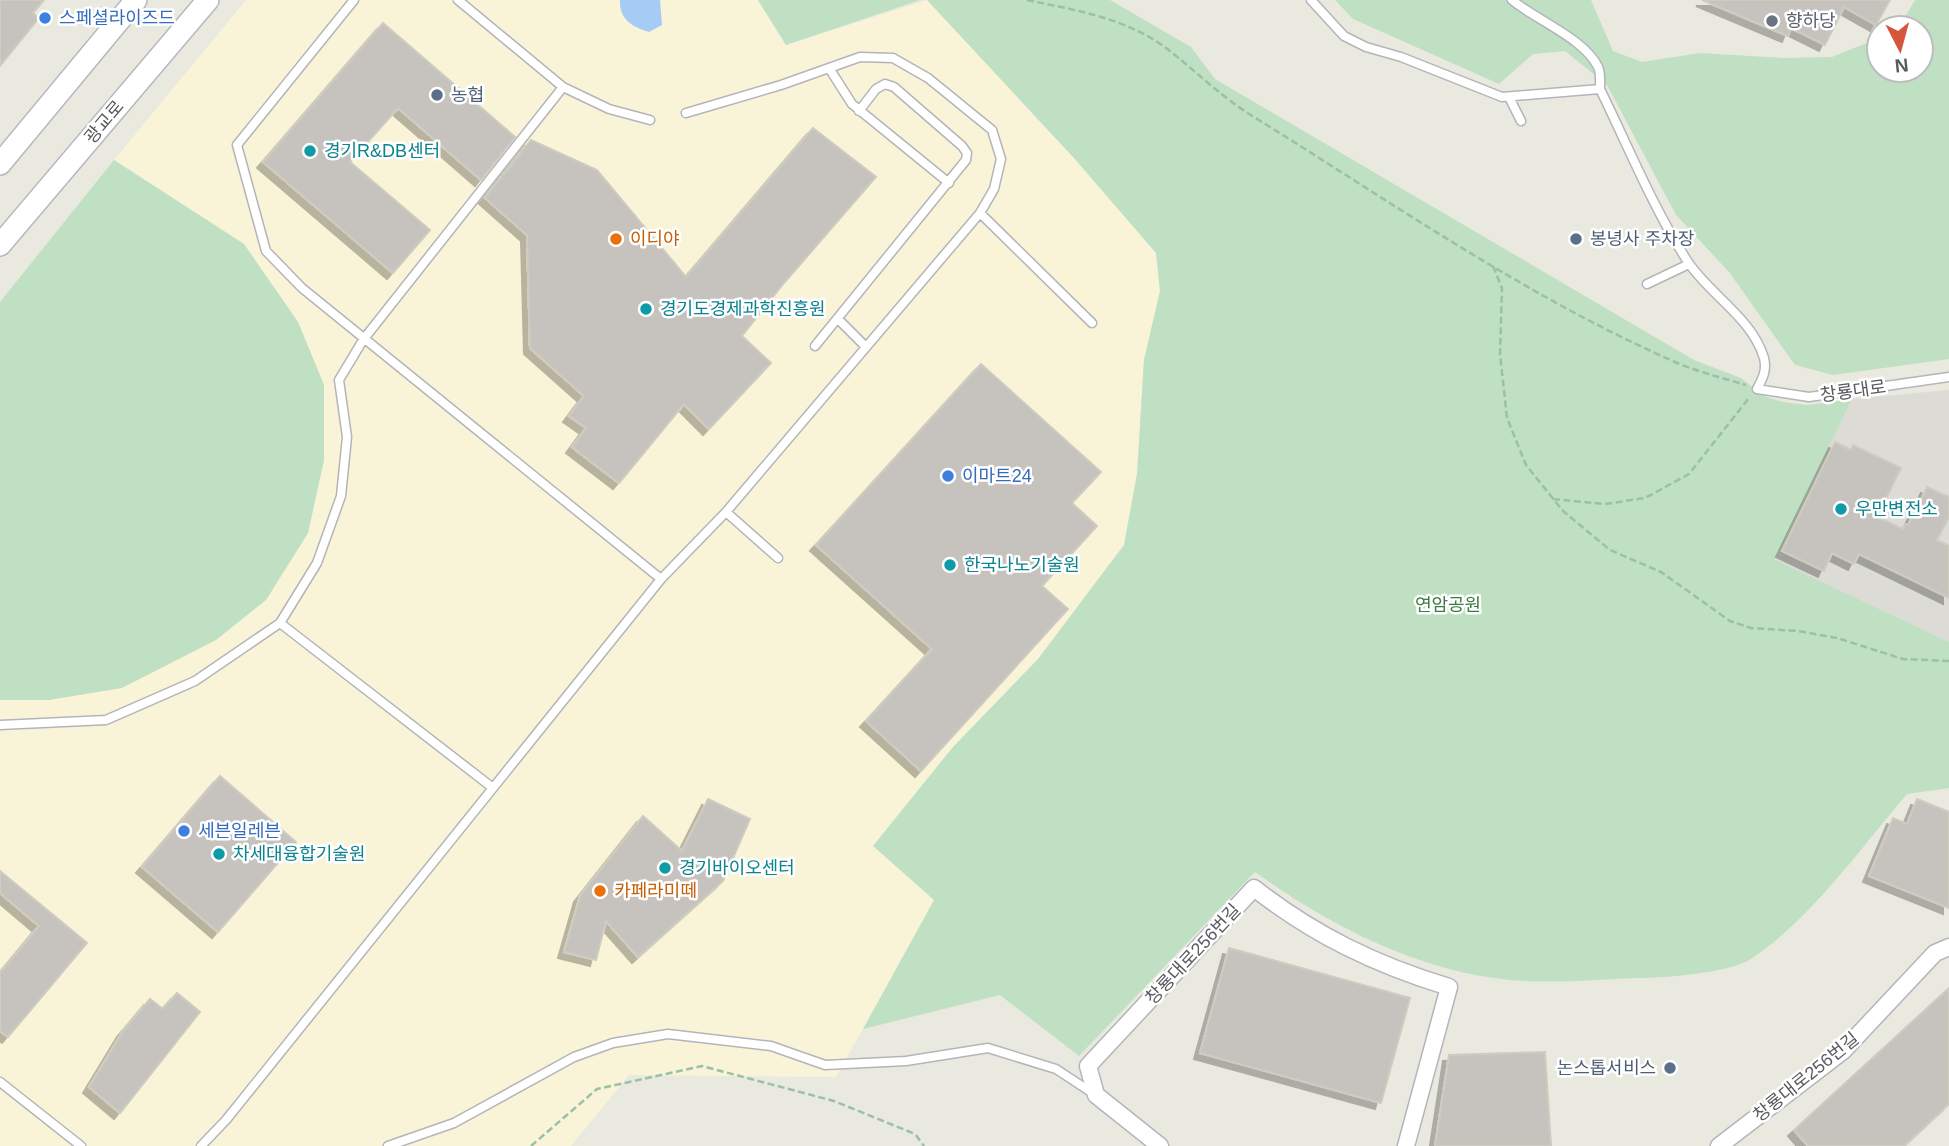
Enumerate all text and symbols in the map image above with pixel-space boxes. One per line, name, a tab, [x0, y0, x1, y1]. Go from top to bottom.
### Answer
place label: 스페셜라이즈드	[59, 8, 175, 28]
marker: 스페셜라이즈드	[37, 10, 53, 26]
place label: 향하당	[1786, 11, 1836, 31]
marker: 향하당	[1764, 13, 1780, 29]
north arrow	[1865, 14, 1935, 84]
text: N	[1894, 54, 1910, 77]
place label: 농협	[451, 85, 484, 105]
marker: 농협	[429, 87, 445, 103]
street label: 광교로	[80, 97, 128, 147]
place label: 경기R&DB센터	[324, 141, 440, 161]
marker: 경기R&DB센터	[302, 143, 318, 159]
place label: 이디야	[630, 229, 680, 249]
place label: 봉녕사 주차장	[1590, 229, 1694, 249]
marker: 이디야	[608, 231, 624, 247]
marker: 봉녕사 주차장	[1568, 231, 1584, 247]
place label: 경기도경제과학진흥원	[660, 299, 826, 319]
marker: 경기도경제과학진흥원	[638, 301, 654, 317]
street label: 창룡대로	[1819, 376, 1887, 406]
place label: 이마트24	[962, 466, 1032, 486]
marker: 이마트24	[940, 468, 956, 484]
place label: 우만변전소	[1855, 499, 1938, 519]
marker: 우만변전소	[1833, 501, 1849, 517]
place label: 한국나노기술원	[964, 555, 1080, 575]
marker: 한국나노기술원	[942, 557, 958, 573]
park label: 연암공원	[1415, 595, 1481, 615]
place label: 세븐일레븐	[198, 821, 281, 841]
marker: 세븐일레븐	[176, 823, 192, 839]
place label: 차세대융합기술원	[233, 844, 365, 864]
marker: 차세대융합기술원	[211, 846, 227, 862]
place label: 경기바이오센터	[679, 858, 795, 878]
marker: 경기바이오센터	[657, 860, 673, 876]
place label: 카페라미떼	[614, 881, 697, 901]
marker: 카페라미떼	[592, 883, 608, 899]
street label: 창룡대로256번길	[1142, 900, 1244, 1008]
street label: 창룡대로256번길	[1749, 1029, 1863, 1125]
place label: 논스톱서비스	[1557, 1058, 1656, 1078]
marker: 논스톱서비스	[1662, 1060, 1678, 1076]

